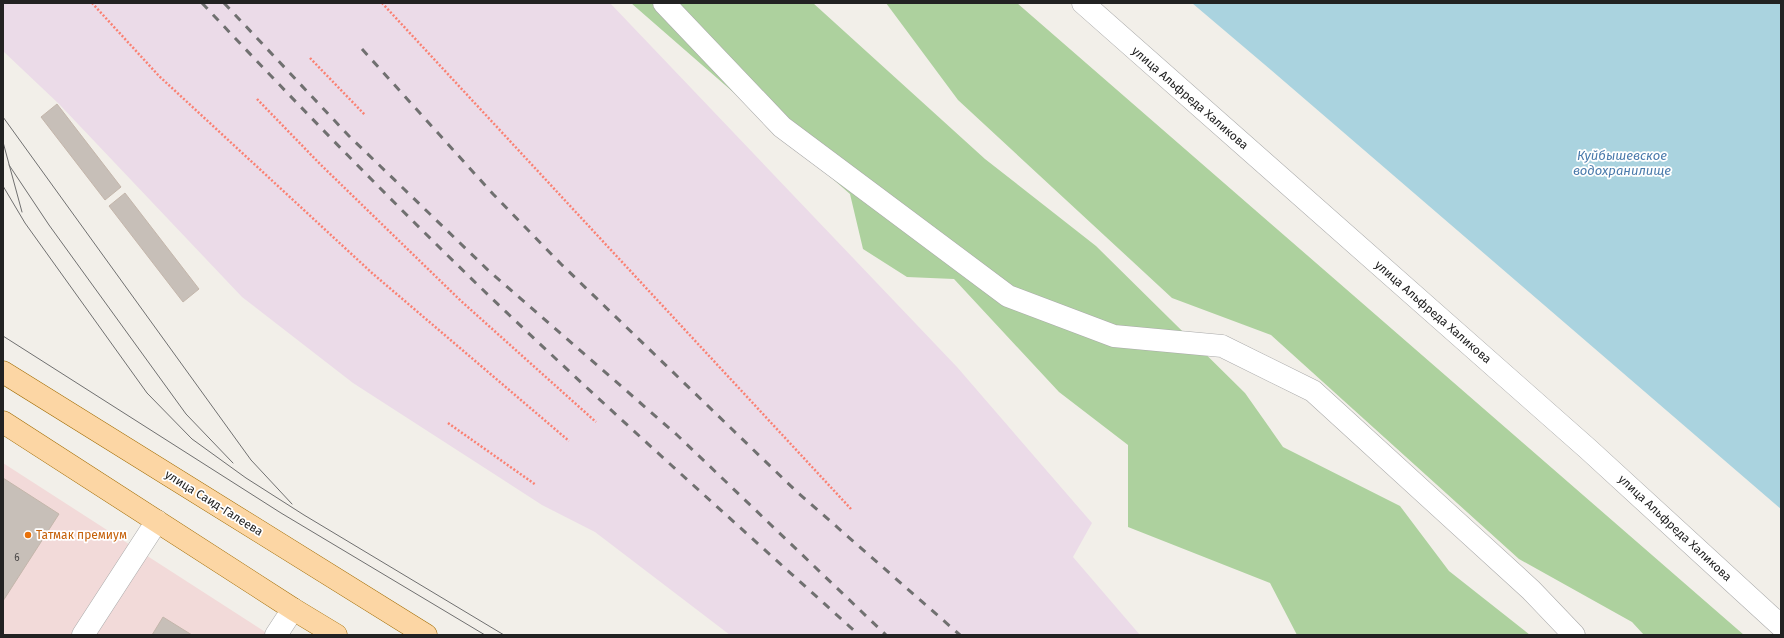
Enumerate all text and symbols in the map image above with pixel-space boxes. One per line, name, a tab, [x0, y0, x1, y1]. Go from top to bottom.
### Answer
street label: улица Альфреда Халикова	[1129, 44, 1251, 152]
water label: Куйбышевское водохранилище	[1573, 148, 1671, 178]
street label: улица Альфреда Халикова	[1372, 258, 1494, 366]
street label: улица Саид-Галеева	[162, 467, 266, 539]
street label: улица Альфреда Халикова	[1615, 472, 1735, 584]
place label: Татмак премиум	[36, 528, 127, 542]
marker: Татмак премиум	[23, 530, 33, 540]
house number: 6	[14, 552, 20, 564]

